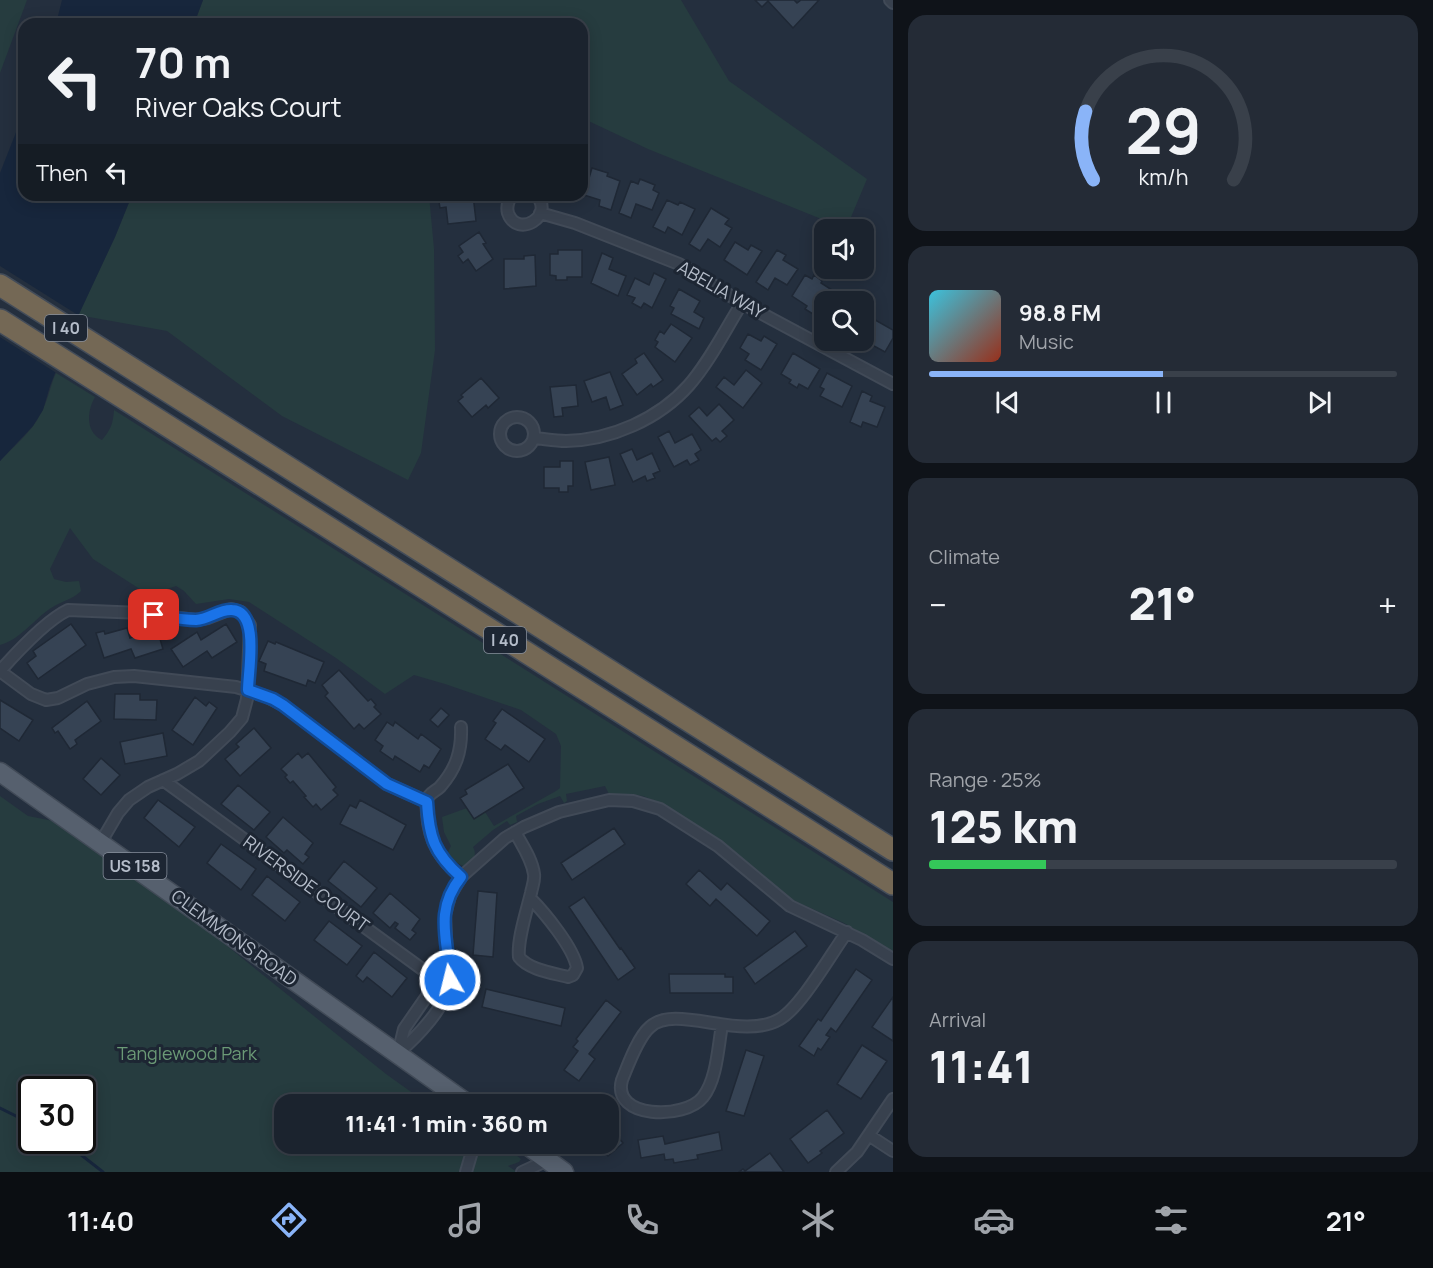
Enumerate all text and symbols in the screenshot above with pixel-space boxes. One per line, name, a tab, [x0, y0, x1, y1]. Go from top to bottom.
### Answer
text: 70 m	[135, 33, 231, 91]
icon: left	[36, 42, 114, 120]
text: 29	[1125, 87, 1201, 173]
text: River Oaks Court	[135, 88, 342, 125]
icon: left	[100, 156, 133, 189]
text: Then	[36, 158, 88, 188]
text: km/h	[1138, 163, 1188, 192]
map controls	[814, 219, 874, 351]
button: sound	[814, 219, 874, 279]
street label: ABELIA WAY	[673, 254, 770, 324]
button: search	[814, 291, 874, 351]
text: 98.8 FM	[1019, 298, 1101, 328]
road number: I 40	[45, 315, 87, 341]
text: Music	[1019, 328, 1074, 355]
icon: previous	[991, 386, 1024, 419]
icon: pause	[1147, 386, 1180, 419]
icon: next	[1303, 386, 1336, 419]
text: Climate	[929, 543, 1000, 570]
text: 21°	[1128, 572, 1196, 634]
text: −	[929, 582, 947, 627]
text: +	[1378, 582, 1397, 627]
pin	[128, 589, 179, 640]
icon: arrive	[137, 598, 170, 631]
road number: I 40	[484, 627, 526, 653]
text: Range · 25%	[929, 766, 1042, 793]
text: 125 km	[929, 795, 1078, 857]
street label: RIVERSIDE COURT	[239, 829, 374, 937]
road number: US 158	[104, 853, 166, 879]
street label: CLEMMONS ROAD	[167, 883, 302, 991]
position arrow	[418, 948, 482, 1012]
text: Arrival	[929, 1006, 986, 1033]
text: 11:41	[929, 1035, 1034, 1097]
park label: Tanglewood Park	[117, 1041, 258, 1065]
speed limit sign: 30	[18, 1076, 96, 1154]
text: 11:41 · 1 min · 360 m	[345, 1109, 548, 1139]
icon: directions	[268, 1199, 310, 1241]
icon: music	[445, 1199, 487, 1241]
icon: phone	[621, 1199, 663, 1241]
icon: climate	[797, 1199, 839, 1241]
icon: car	[973, 1199, 1015, 1241]
icon: filters	[1150, 1199, 1192, 1241]
text: 11:40	[67, 1202, 134, 1239]
text: 21°	[1326, 1202, 1366, 1239]

